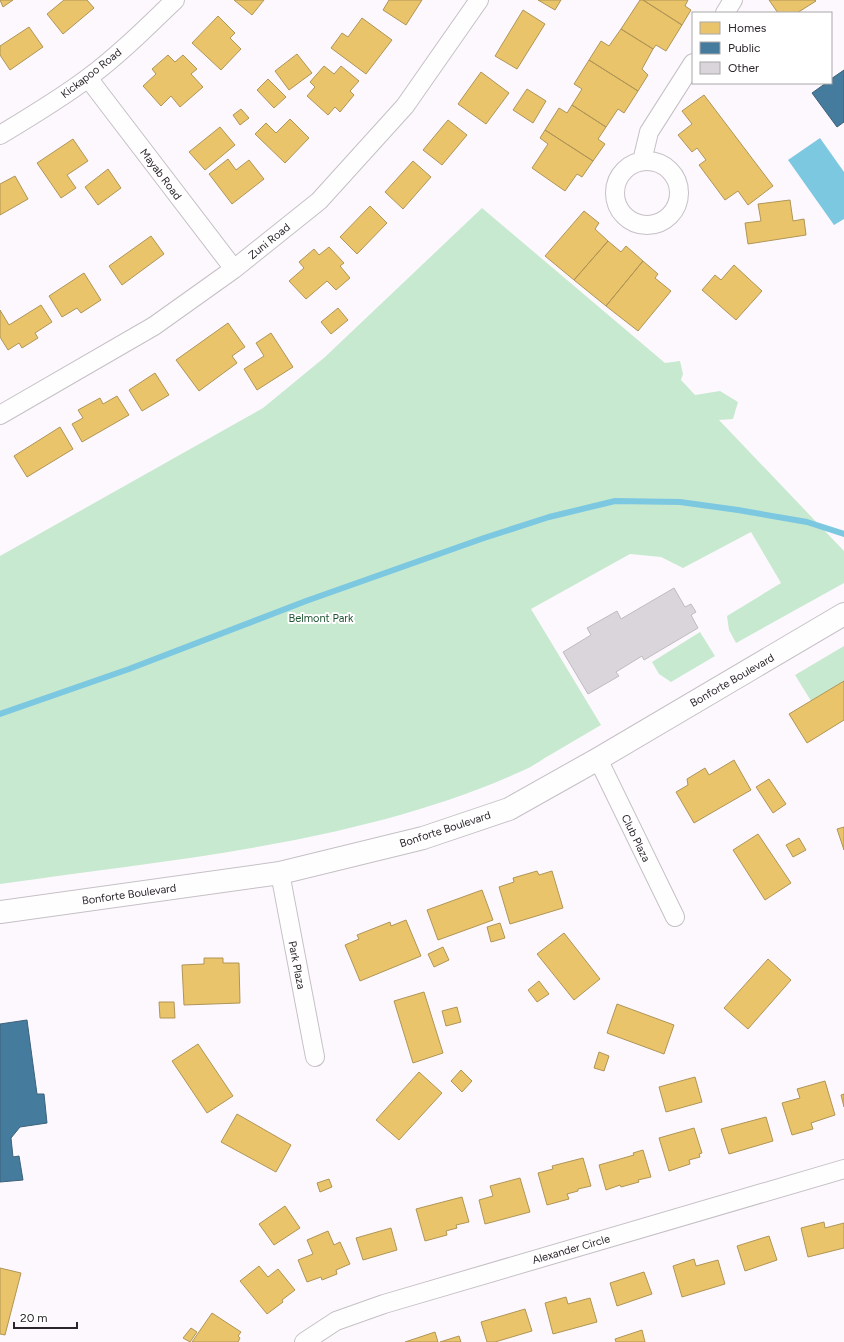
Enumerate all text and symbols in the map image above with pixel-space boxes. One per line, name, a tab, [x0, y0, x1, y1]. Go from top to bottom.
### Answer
legend	[692, 12, 832, 84]
text: Homes	[728, 21, 767, 35]
text: Public	[728, 41, 761, 55]
street label: Kickapoo Road	[58, 46, 124, 101]
text: Other	[728, 61, 759, 75]
street label: Mayab Road	[137, 146, 184, 202]
street label: Zuni Road	[246, 221, 293, 262]
park label: Belmont Park	[289, 612, 354, 625]
street label: Bonforte Boulevard	[688, 651, 777, 710]
street label: Bonforte Boulevard	[398, 809, 492, 850]
street label: Club Plaza	[619, 812, 653, 864]
street label: Bonforte Boulevard	[81, 881, 177, 908]
street label: Park Plaza	[285, 940, 308, 990]
street label: Alexander Circle	[531, 1232, 611, 1267]
scale bar	[14, 1304, 77, 1330]
text: 20 m	[20, 1311, 48, 1325]

